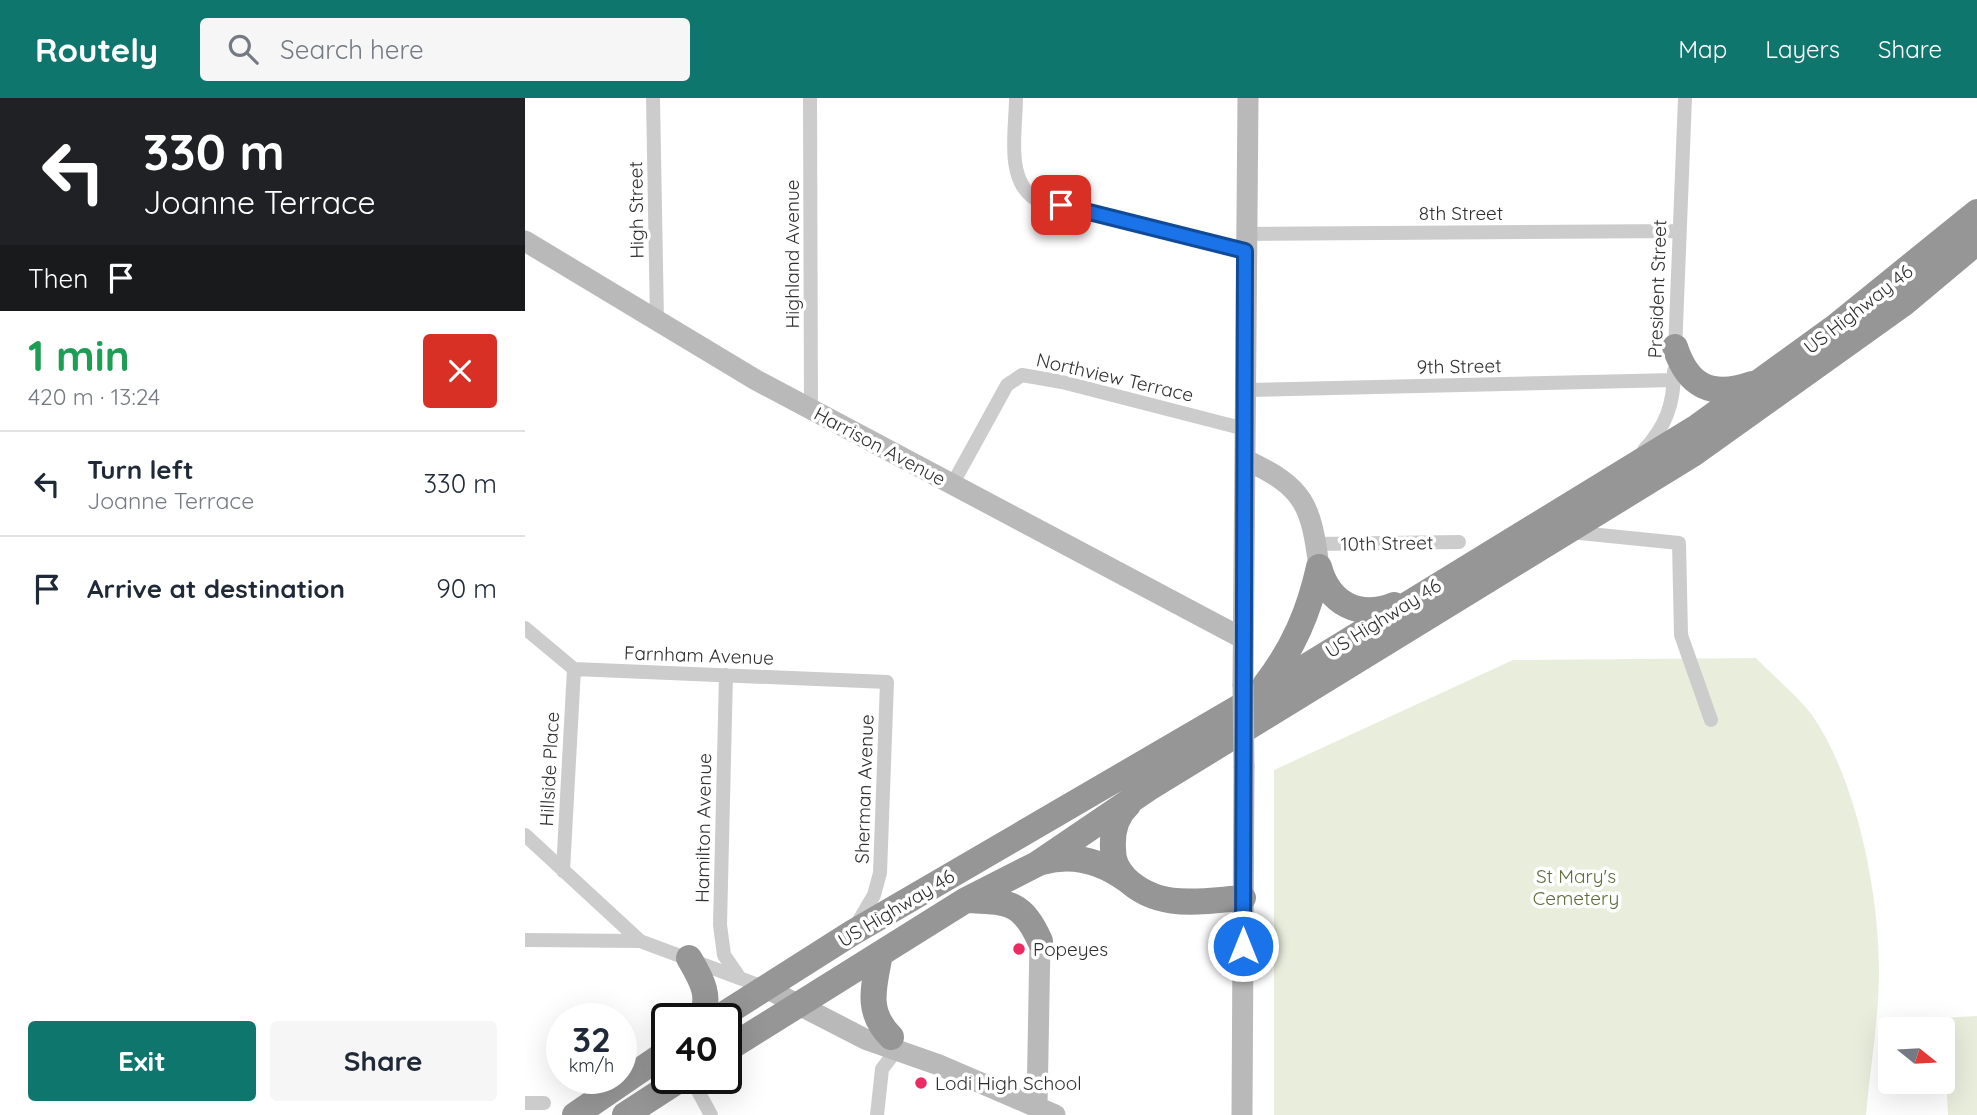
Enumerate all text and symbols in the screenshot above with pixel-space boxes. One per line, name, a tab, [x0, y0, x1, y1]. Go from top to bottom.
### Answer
search box	[200, 18, 690, 81]
text: Routely	[35, 29, 158, 70]
icon: search	[224, 30, 262, 68]
text: Search here	[280, 33, 424, 66]
text: Map	[1678, 34, 1727, 64]
text: Layers	[1765, 34, 1840, 64]
text: Share	[1878, 34, 1942, 64]
text: 330 m	[143, 121, 285, 182]
icon: left	[28, 126, 119, 217]
street label: High Street	[623, 161, 649, 259]
pin	[1031, 175, 1091, 235]
street label: Highland Avenue	[780, 180, 804, 328]
text: Joanne Terrace	[143, 182, 376, 222]
icon: arrive	[1042, 186, 1080, 224]
street label: 8th Street	[1419, 201, 1503, 225]
street label: President Street	[1643, 219, 1671, 359]
icon: arrive	[102, 259, 140, 297]
street label: US Highway 46	[1799, 259, 1917, 359]
text: Then	[28, 262, 88, 295]
text: 1 min	[28, 329, 130, 382]
button: close	[423, 334, 497, 408]
street label: Northview Terrace	[1034, 347, 1196, 407]
street label: 9th Street	[1416, 353, 1502, 379]
text: 420 m · 13:24	[28, 382, 160, 411]
street label: Harrison Avenue	[810, 401, 950, 491]
text: Turn left	[87, 453, 194, 486]
icon: left	[28, 465, 66, 503]
text: 330 m	[423, 467, 497, 500]
text: Joanne Terrace	[87, 486, 254, 515]
street label: 10th Street	[1340, 530, 1434, 556]
icon: arrive	[28, 570, 66, 608]
text: Arrive at destination	[87, 572, 345, 605]
text: 90 m	[436, 572, 497, 605]
street label: US Highway 46	[1321, 573, 1445, 663]
street label: Farnham Avenue	[624, 640, 774, 670]
street label: Hillside Place	[534, 711, 564, 827]
street label: Sherman Avenue	[849, 714, 879, 864]
street label: Hamilton Avenue	[690, 753, 716, 903]
street label: US Highway 46	[833, 864, 959, 952]
park label: St Mary's Cemetery	[1533, 864, 1619, 910]
position arrow	[1206, 909, 1280, 983]
place label: Popeyes	[1033, 937, 1108, 961]
marker: Popeyes	[1011, 941, 1027, 957]
speed limit sign: 40	[651, 1003, 742, 1094]
text: 32	[572, 1017, 611, 1061]
north arrow	[1878, 1017, 1955, 1094]
map controls	[1878, 1017, 1955, 1094]
button: Exit	[28, 1021, 256, 1101]
button: Share	[270, 1021, 497, 1101]
text: km/h	[569, 1054, 614, 1077]
place label: Lodi High School	[935, 1071, 1082, 1095]
marker: Lodi High School	[913, 1075, 929, 1091]

